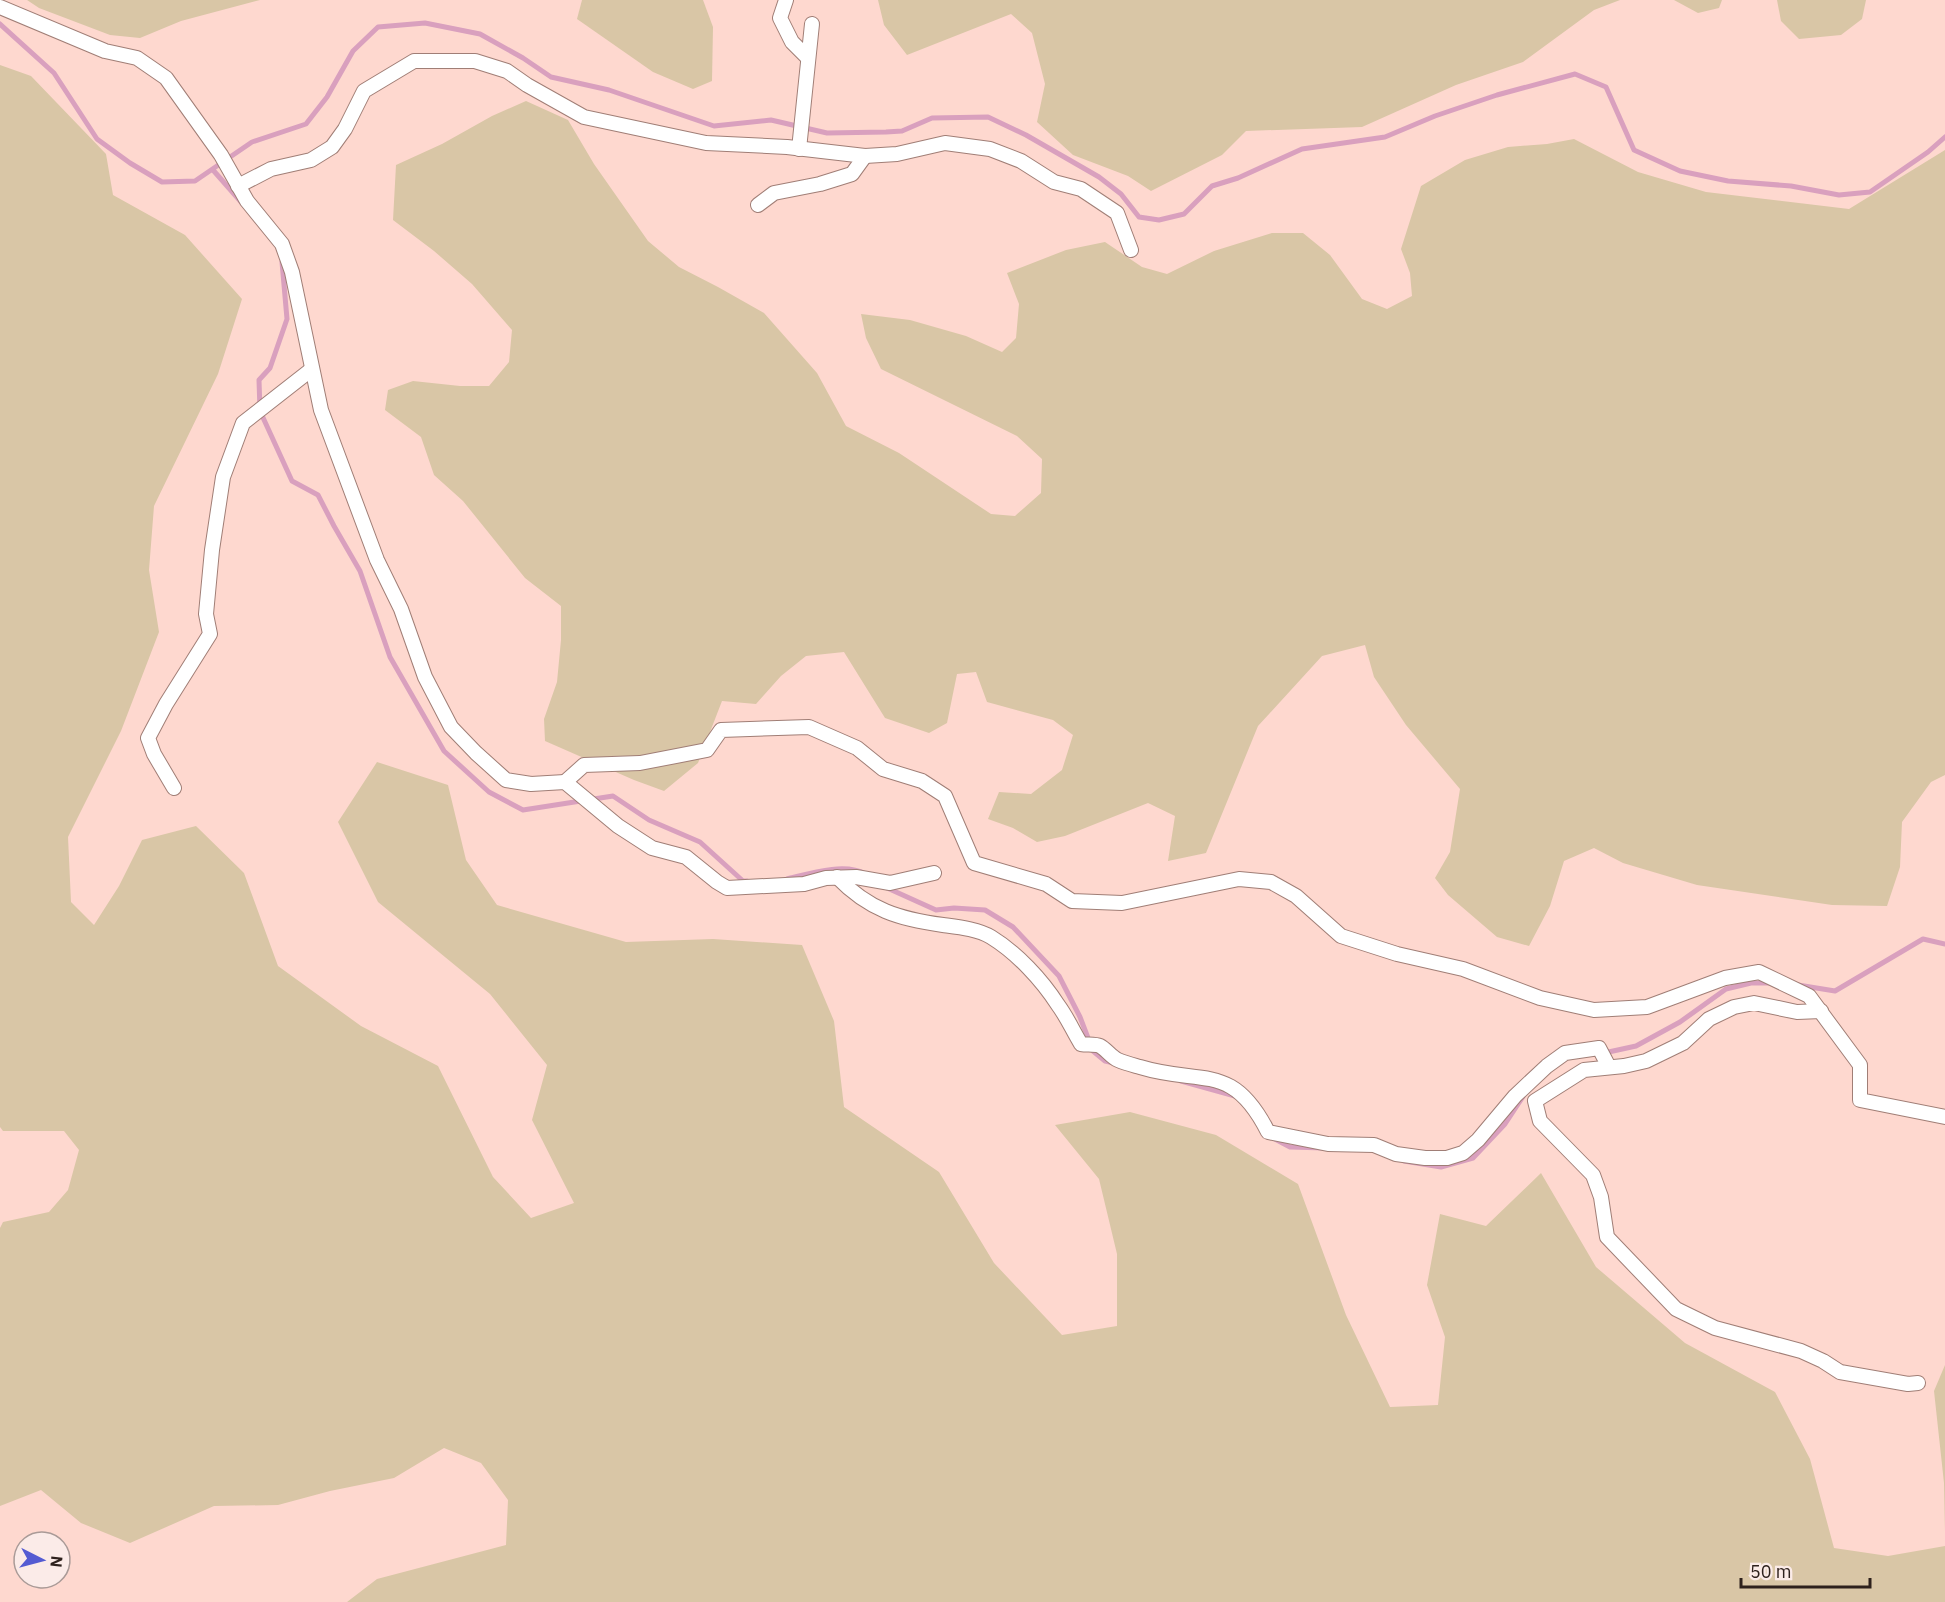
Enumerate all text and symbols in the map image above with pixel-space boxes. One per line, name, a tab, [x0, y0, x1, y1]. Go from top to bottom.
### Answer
north arrow	[12, 1530, 72, 1590]
scale bar	[1741, 1551, 1870, 1589]
text: N	[46, 1555, 67, 1568]
text: 50 m	[1750, 1560, 1792, 1583]

